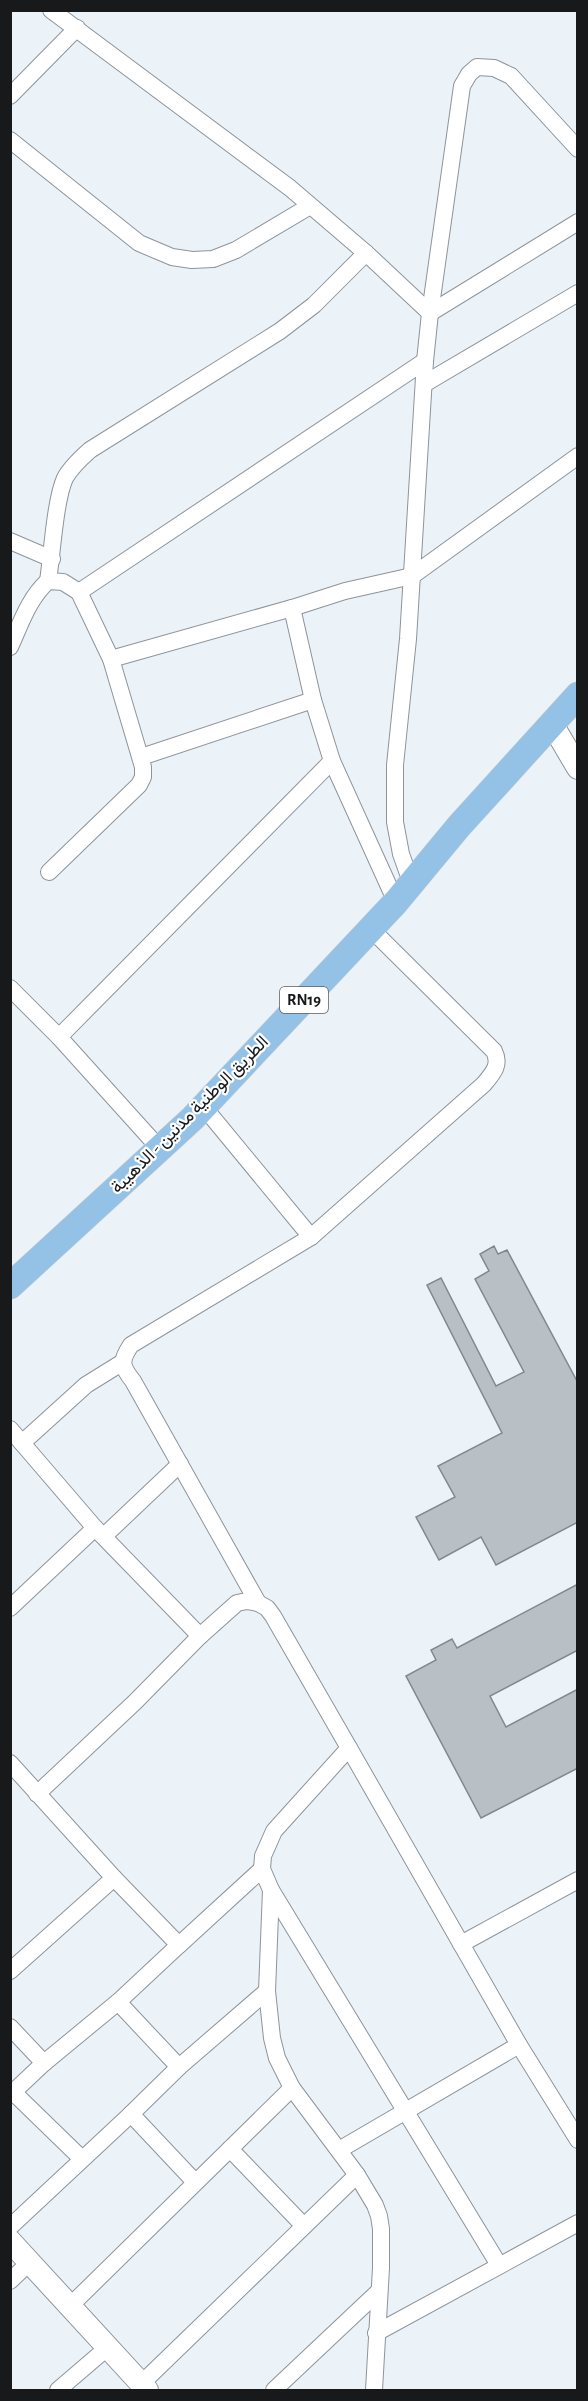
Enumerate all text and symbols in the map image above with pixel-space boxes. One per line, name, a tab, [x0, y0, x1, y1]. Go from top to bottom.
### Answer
road number: RN19	[280, 987, 328, 1013]
street label: الطريق الوطنية مدنين - الذهيبة	[108, 1033, 273, 1198]

